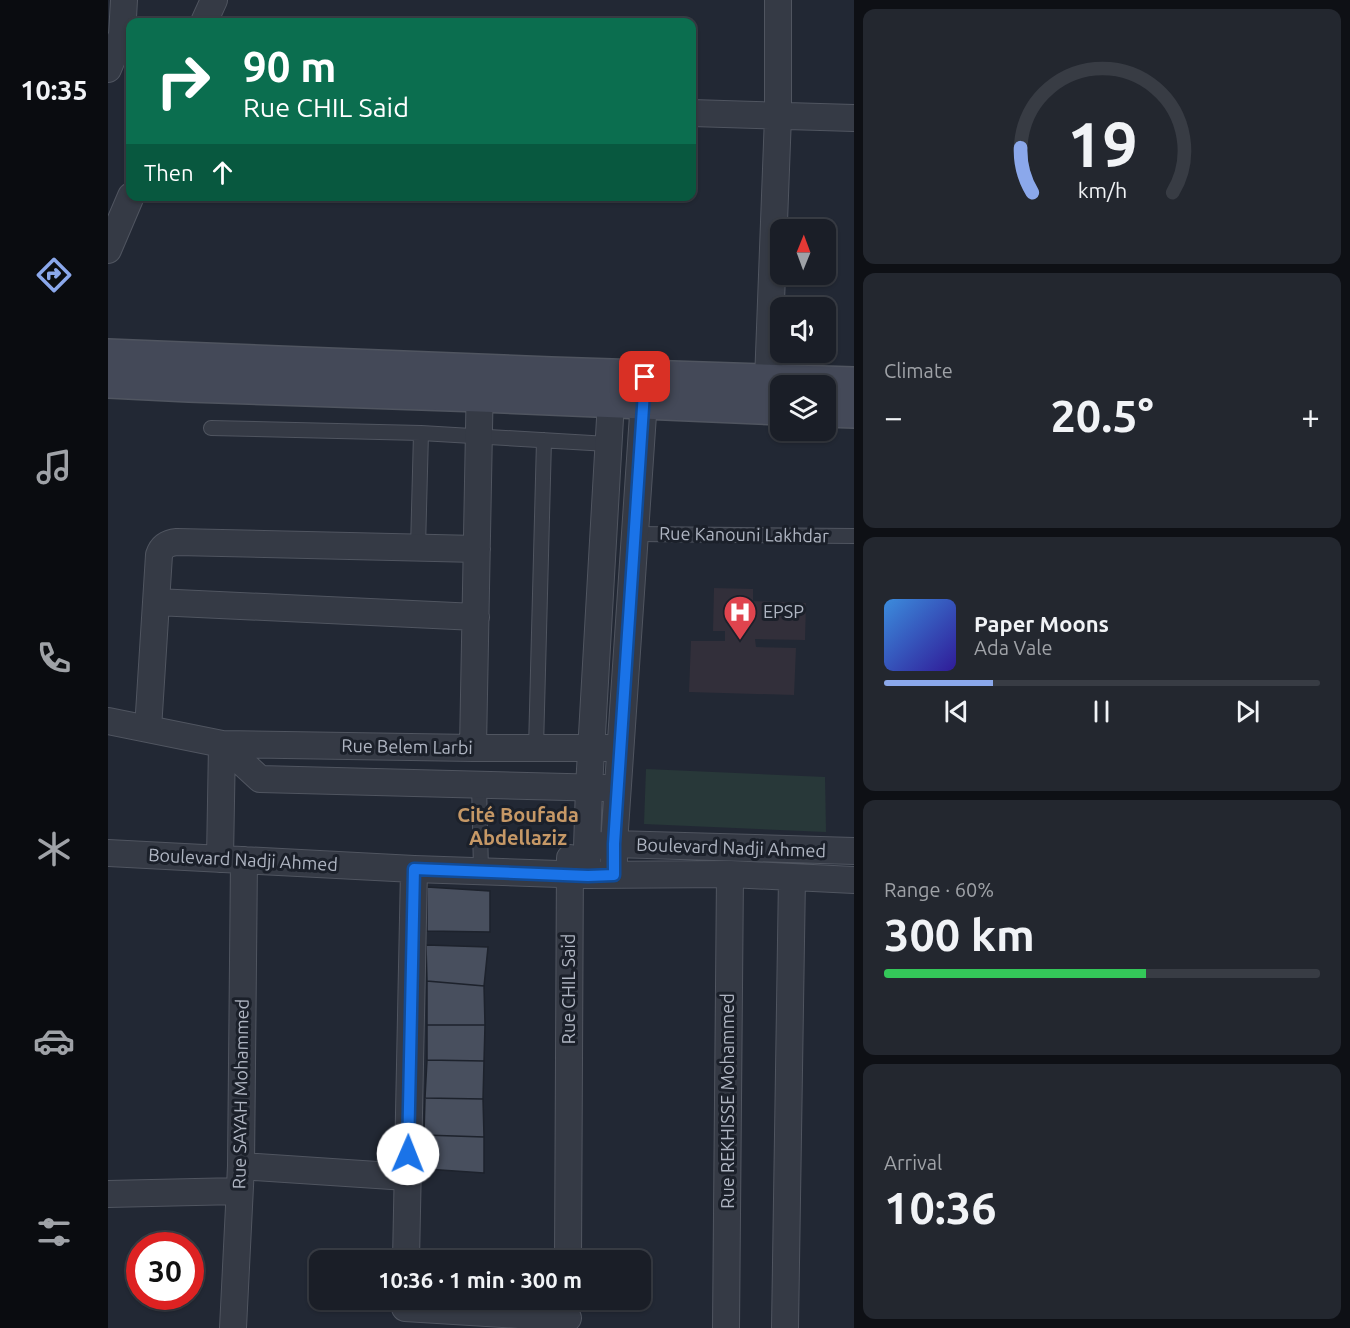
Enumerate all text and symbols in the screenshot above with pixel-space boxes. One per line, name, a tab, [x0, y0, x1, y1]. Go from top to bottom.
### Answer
icon: right	[144, 42, 222, 120]
text: 90 m	[243, 43, 337, 90]
text: 10:35	[20, 75, 88, 105]
text: Rue CHIL Said	[243, 92, 409, 122]
text: 19	[1067, 110, 1137, 180]
icon: ahead	[206, 156, 239, 189]
text: Then	[144, 160, 194, 185]
text: km/h	[1077, 179, 1127, 203]
north arrow	[770, 219, 836, 285]
map controls	[770, 219, 836, 441]
icon: directions	[33, 254, 75, 296]
button: sound	[770, 297, 836, 363]
pin	[619, 351, 670, 402]
text: Climate	[884, 359, 953, 382]
icon: arrive	[628, 360, 661, 393]
button: layers	[770, 375, 836, 441]
text: 20.5°	[1050, 390, 1154, 441]
text: −	[884, 398, 903, 435]
text: +	[1301, 398, 1320, 435]
icon: music	[33, 446, 75, 488]
street label: Rue Kanouni Lakhdar	[659, 523, 829, 545]
hospital icon: EPSP	[722, 594, 758, 641]
place label: EPSP	[763, 601, 804, 621]
text: Paper Moons	[974, 611, 1109, 636]
text: Ada Vale	[974, 636, 1052, 659]
icon: phone	[33, 637, 75, 679]
icon: previous	[940, 695, 973, 728]
icon: pause	[1085, 695, 1118, 728]
icon: next	[1231, 695, 1264, 728]
street label: Rue Belem Larbi	[341, 735, 473, 757]
district label: Cité Boufada Abdellaziz	[457, 803, 579, 849]
icon: climate	[33, 828, 75, 870]
street label: Boulevard Nadji Ahmed	[636, 834, 826, 860]
street label: Boulevard Nadji Ahmed	[148, 844, 338, 874]
text: Range · 60%	[884, 878, 994, 901]
text: 300 km	[884, 909, 1035, 960]
street label: Rue CHIL Said	[558, 934, 578, 1044]
street label: Rue REKHISSE Mohammed	[717, 993, 737, 1209]
street label: Rue SAYAH Mohammed	[228, 999, 252, 1189]
icon: car	[33, 1020, 75, 1062]
position arrow	[376, 1122, 440, 1186]
text: Arrival	[884, 1151, 942, 1174]
text: 10:36	[884, 1182, 997, 1233]
icon: filters	[33, 1211, 75, 1253]
speed limit sign: 30	[126, 1232, 204, 1310]
text: 10:36 · 1 min · 300 m	[378, 1267, 582, 1292]

